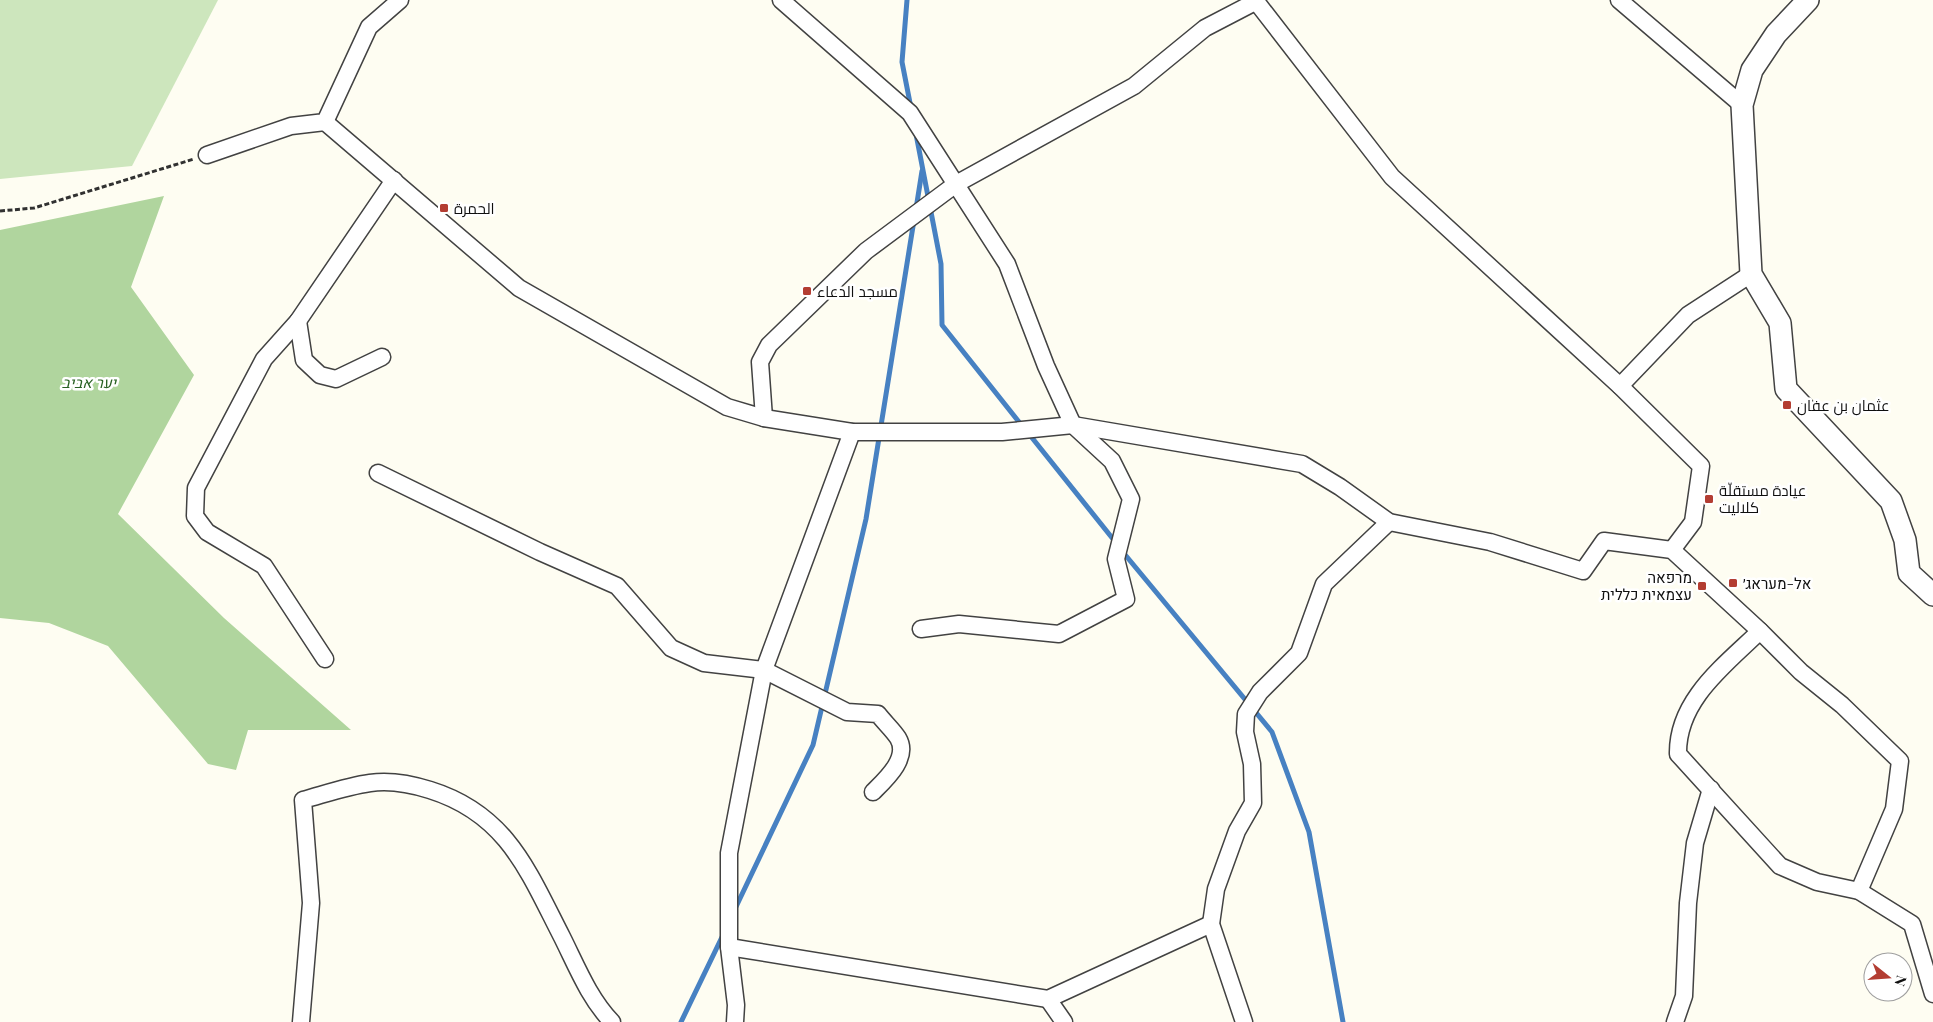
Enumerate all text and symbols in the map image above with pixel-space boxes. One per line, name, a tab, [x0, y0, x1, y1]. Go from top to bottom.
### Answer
place label: الحمرة	[454, 198, 495, 218]
marker: الحمرة	[438, 202, 450, 214]
place label: مسجد الدعاء	[817, 281, 898, 301]
marker: مسجد الدعاء	[801, 285, 813, 297]
park label: יער אביב	[62, 372, 118, 392]
place label: عثمان بن عفان	[1797, 395, 1890, 416]
marker: عثمان بن عفان	[1781, 399, 1793, 411]
place label: عيادة مستقلّة كلاليت	[1719, 480, 1806, 517]
marker: عيادة مستقلّة كلاليت	[1703, 493, 1715, 505]
place label: מרפאה עצמאית כללית	[1601, 567, 1692, 604]
place label: אל-מעראג׳	[1743, 573, 1811, 593]
marker: אל-מעראג׳	[1727, 577, 1739, 589]
marker: מרפאה עצמאית כללית	[1696, 580, 1708, 592]
north arrow	[1863, 952, 1913, 1002]
text: N	[1890, 973, 1911, 989]

